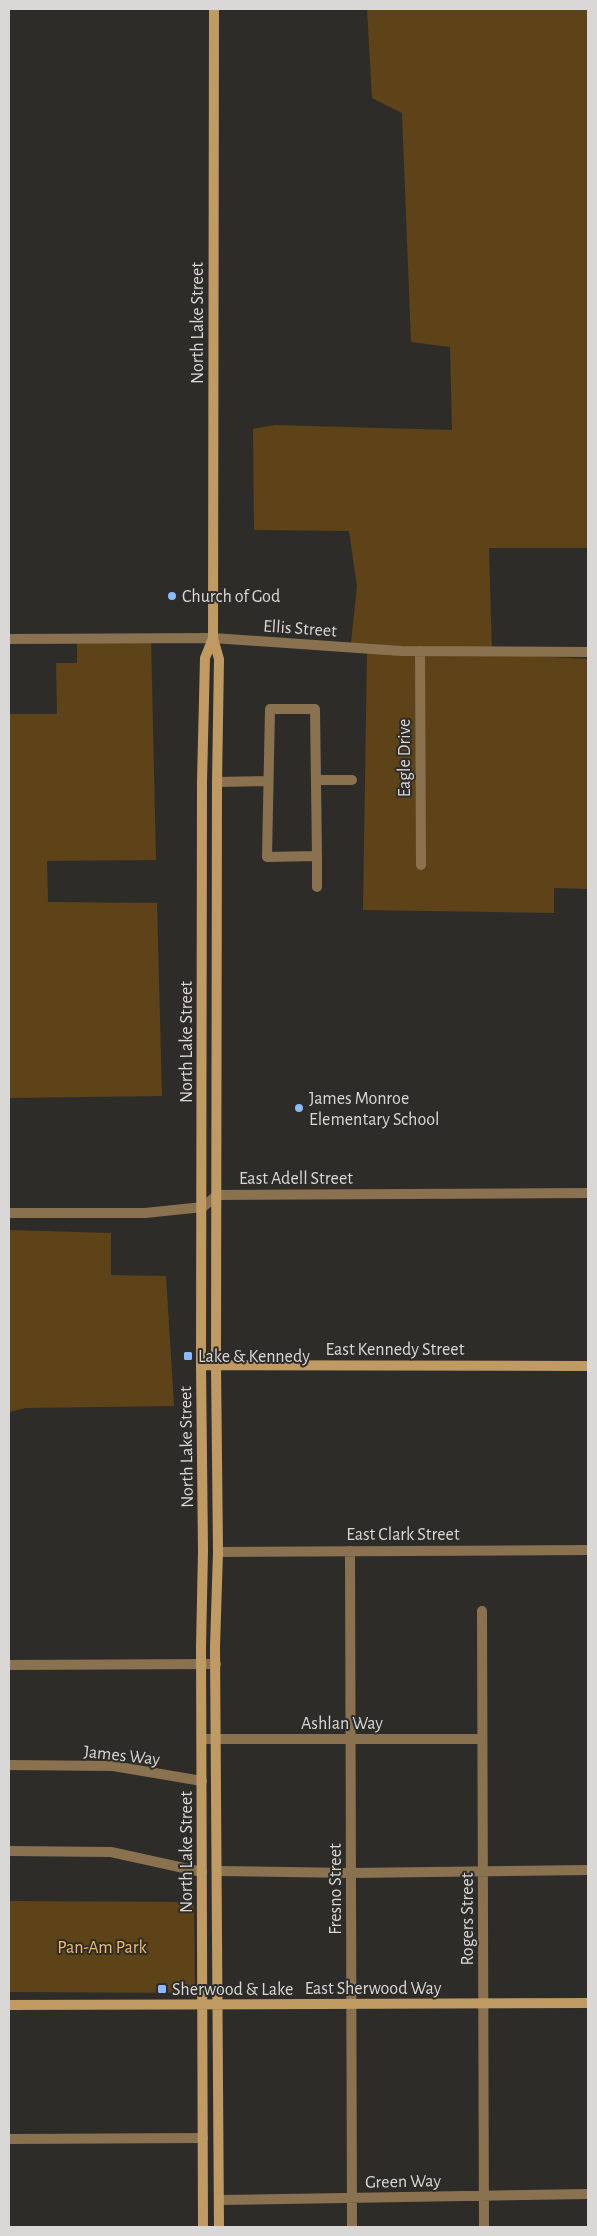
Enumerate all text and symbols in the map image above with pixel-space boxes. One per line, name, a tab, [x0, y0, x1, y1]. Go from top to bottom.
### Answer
street label: North Lake Street	[189, 262, 207, 384]
place label: Church of God	[182, 588, 280, 606]
marker: Church of God	[166, 590, 178, 602]
street label: Ellis Street	[262, 617, 338, 641]
street label: Eagle Drive	[396, 719, 414, 797]
street label: North Lake Street	[178, 981, 196, 1103]
place label: James Monroe Elementary School	[309, 1090, 440, 1129]
marker: James Monroe Elementary School	[293, 1102, 305, 1114]
street label: East Adell Street	[239, 1170, 353, 1188]
street label: East Kennedy Street	[326, 1341, 465, 1359]
place label: Lake & Kennedy	[198, 1348, 310, 1366]
marker: Lake & Kennedy	[182, 1350, 194, 1362]
street label: North Lake Street	[177, 1386, 197, 1508]
street label: East Clark Street	[346, 1526, 460, 1544]
street label: Ashlan Way	[301, 1715, 383, 1733]
street label: James Way	[83, 1743, 161, 1769]
street label: North Lake Street	[178, 1791, 196, 1913]
street label: Fresno Street	[327, 1843, 345, 1935]
street label: Rogers Street	[459, 1872, 477, 1966]
park label: Pan-Am Park	[57, 1939, 148, 1957]
street label: East Sherwood Way	[305, 1980, 442, 1998]
place label: Sherwood & Lake	[172, 1981, 293, 1999]
marker: Sherwood & Lake	[156, 1983, 168, 1995]
street label: Green Way	[365, 2172, 441, 2192]

